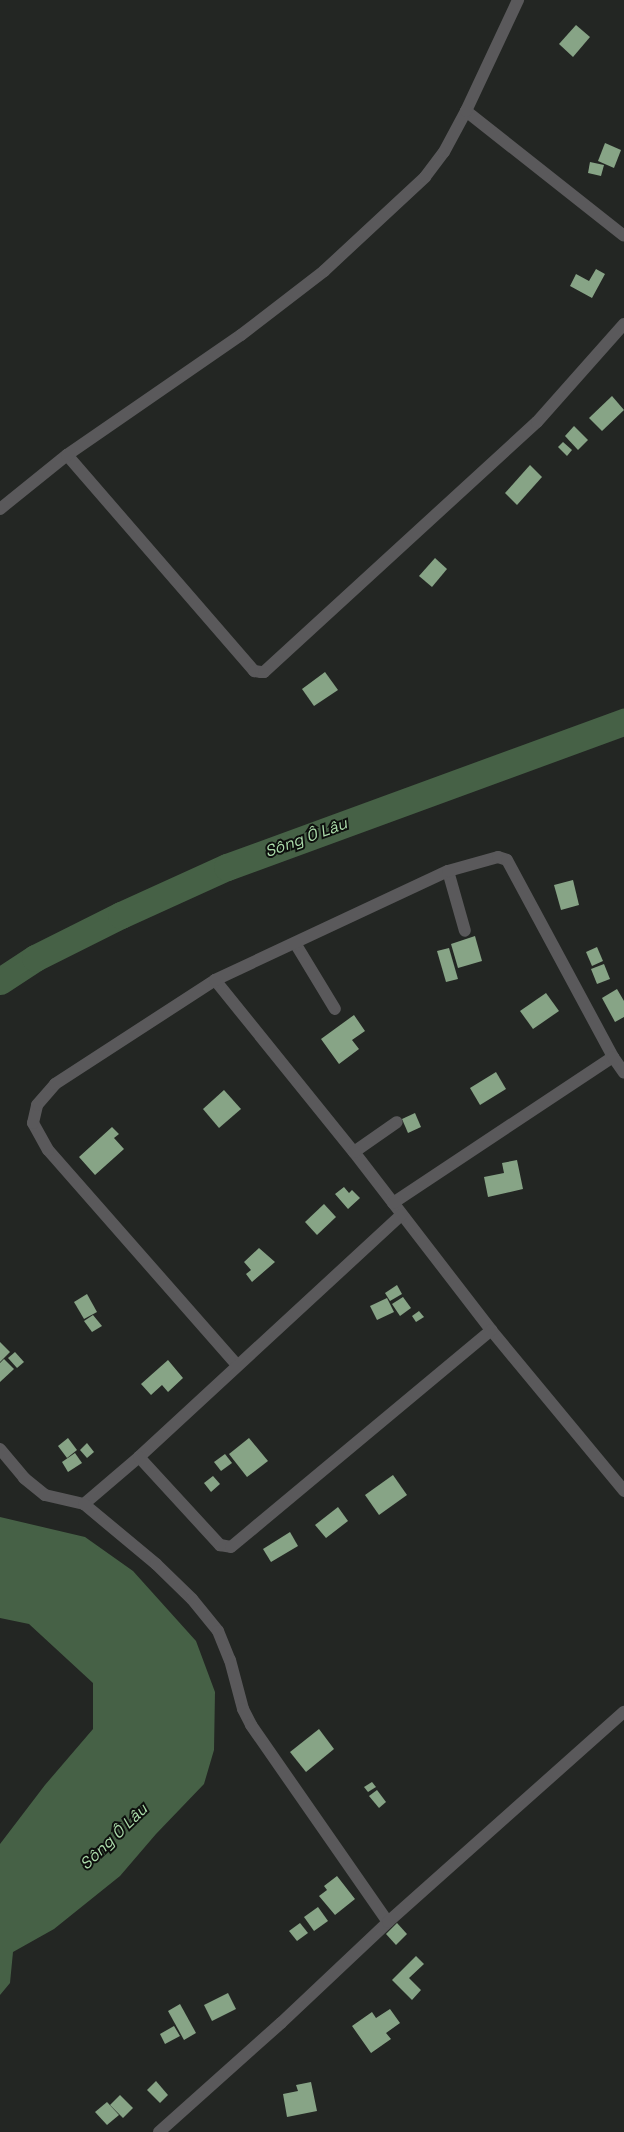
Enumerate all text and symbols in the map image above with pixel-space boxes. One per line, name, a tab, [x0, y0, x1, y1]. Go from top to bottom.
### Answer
water label: Sông Ô Lâu	[262, 814, 350, 862]
water label: Sông Ô Lâu	[76, 1800, 152, 1874]

